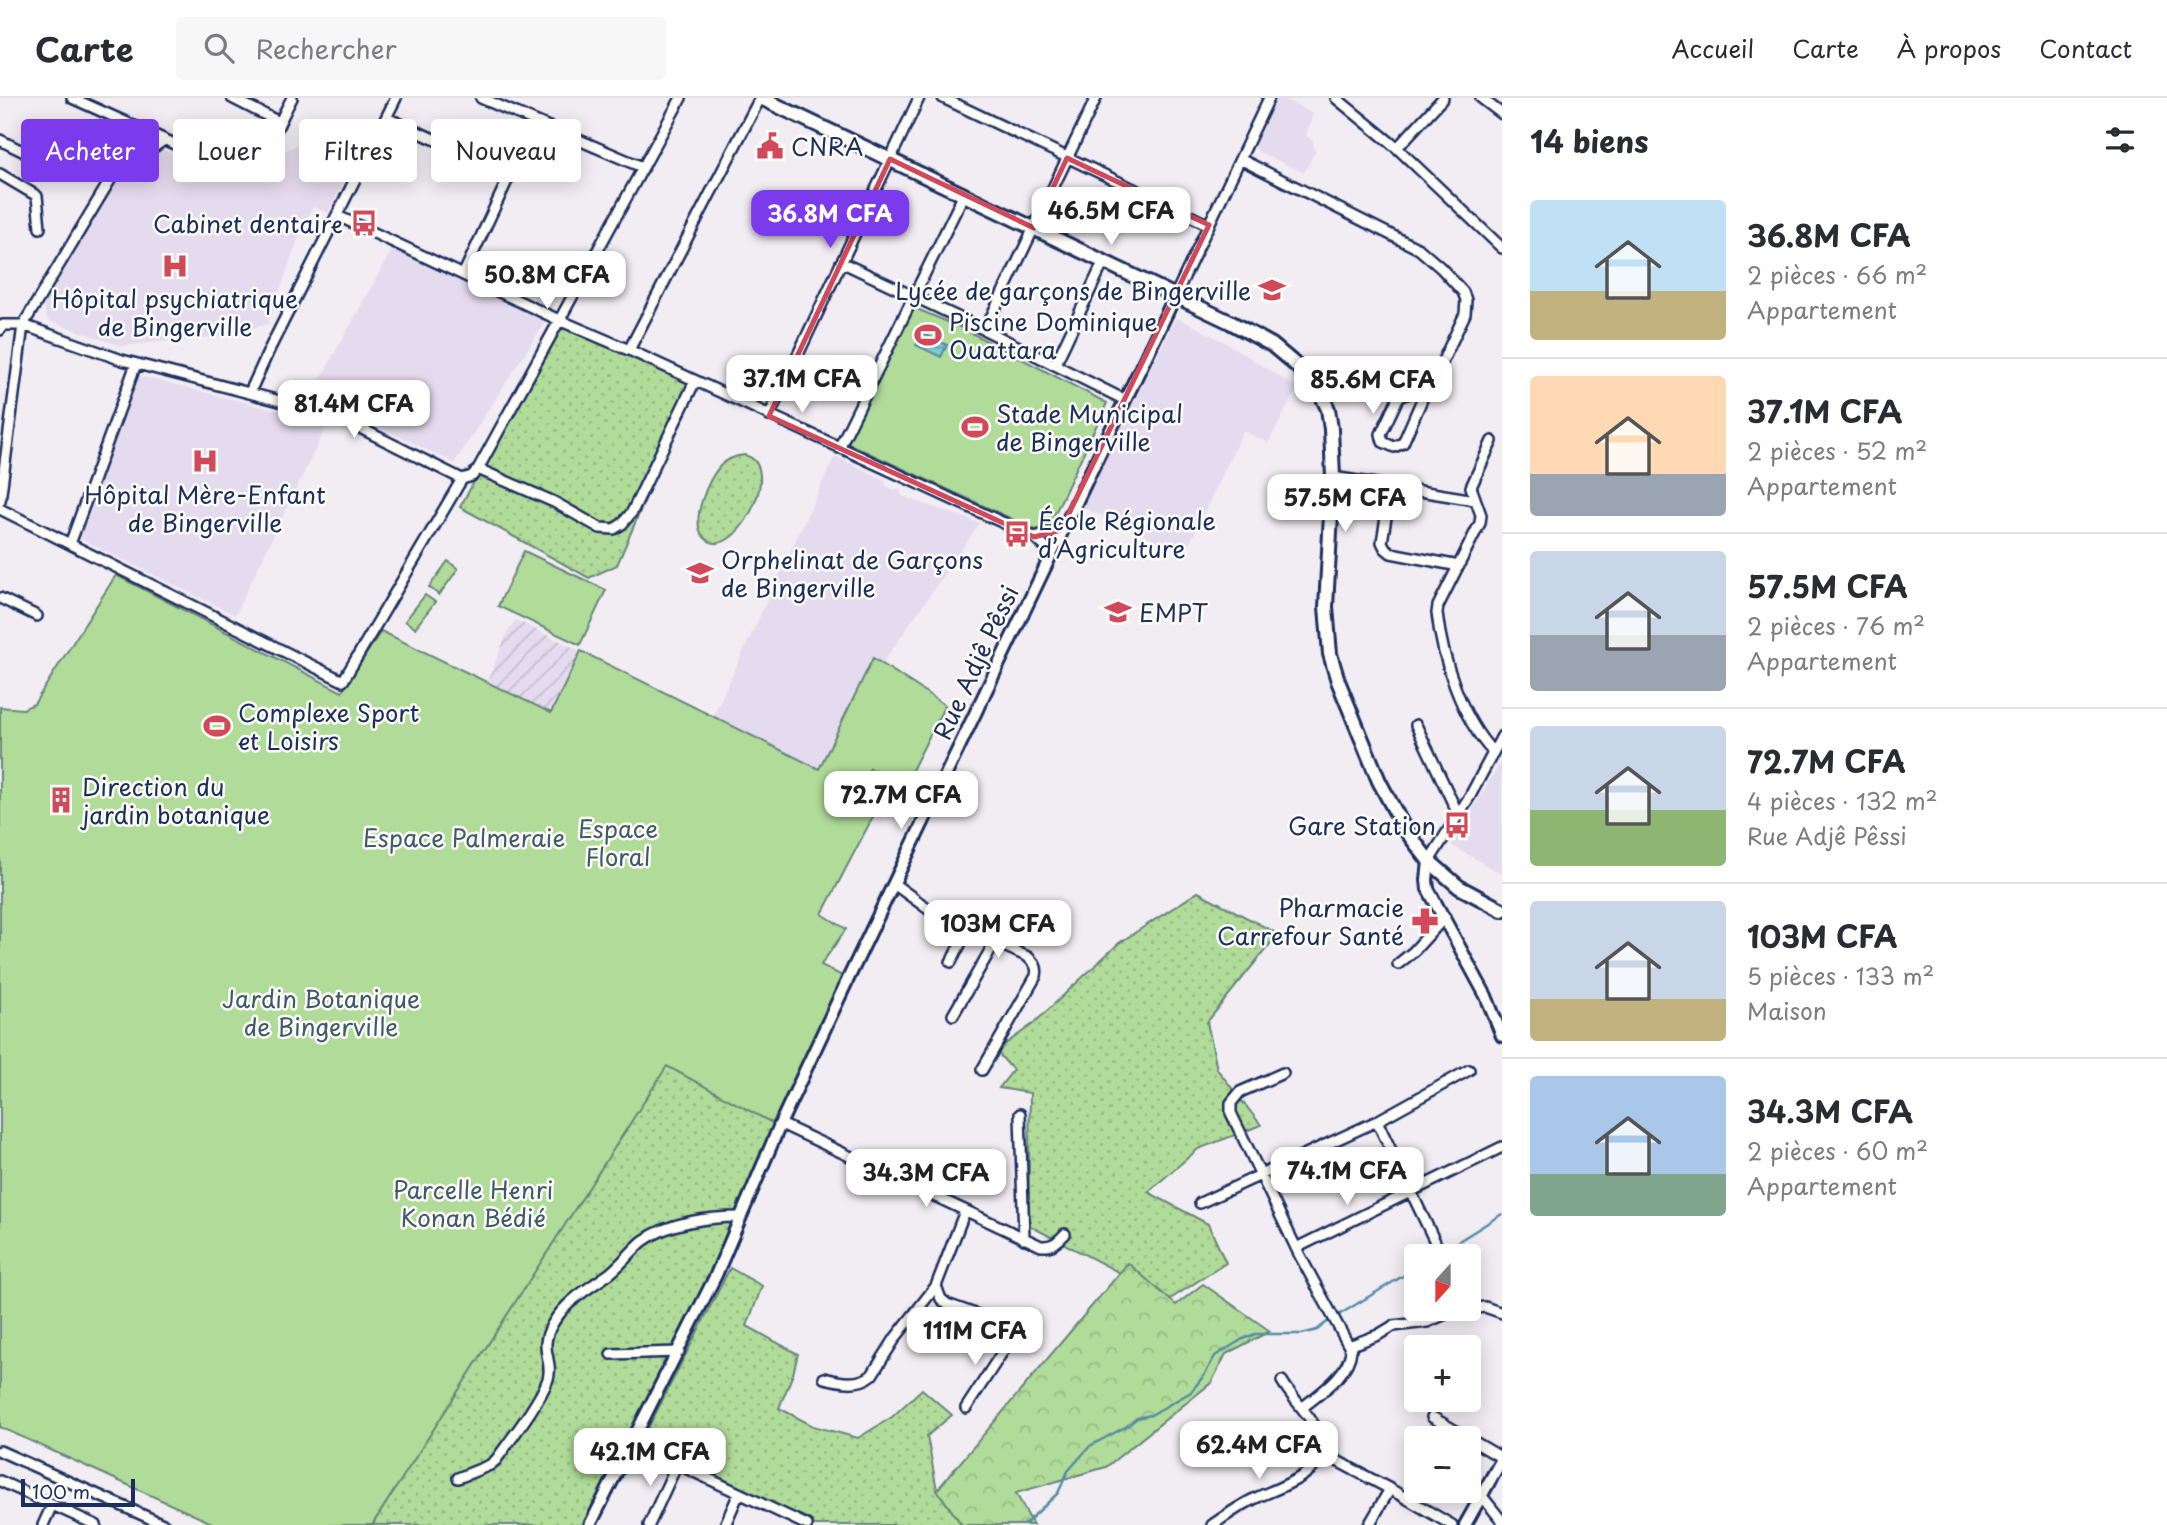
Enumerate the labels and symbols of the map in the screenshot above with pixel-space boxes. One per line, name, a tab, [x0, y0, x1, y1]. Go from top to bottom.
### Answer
place label: CNRA	[791, 128, 863, 164]
public building icon: CNRA	[755, 131, 785, 161]
pin: 46.5M CFA	[1031, 188, 1191, 247]
pin: 36.8M CFA	[750, 190, 910, 250]
place label: Cabinet dentaire	[153, 205, 343, 241]
bus stop icon: Cabinet dentaire	[349, 208, 379, 238]
hospital icon: Hôpital psychiatrique de Bingerville	[160, 251, 190, 281]
pin: 50.8M CFA	[467, 252, 627, 311]
place label: Lycée de garçons de Bingerville	[895, 272, 1251, 308]
school or university icon: Lycée de garçons de Bingerville	[1257, 275, 1287, 305]
place label: Hôpital psychiatrique de Bingerville	[52, 280, 298, 344]
place label: Piscine Dominique Ouattara	[949, 303, 1158, 367]
sports icon: Piscine Dominique Ouattara	[913, 320, 943, 350]
pin: 37.1M CFA	[722, 356, 882, 415]
pin: 85.6M CFA	[1293, 356, 1453, 416]
pin: 81.4M CFA	[274, 380, 434, 440]
place label: Stade Municipal de Bingerville	[996, 395, 1183, 459]
sports icon: Stade Municipal de Bingerville	[960, 412, 990, 442]
hospital icon: Hôpital Mère-Enfant de Bingerville	[190, 446, 220, 476]
pin: 57.5M CFA	[1265, 474, 1425, 534]
place label: Hôpital Mère-Enfant de Bingerville	[84, 476, 326, 540]
place label: École Régionale d’Agriculture	[1038, 502, 1216, 566]
bus stop icon: École Régionale d’Agriculture	[1002, 519, 1032, 549]
place label: Orphelinat de Garçons de Bingerville	[721, 541, 983, 605]
school or university icon: Orphelinat de Garçons de Bingerville	[685, 558, 715, 588]
street label: Rue Adjê Pêssi	[923, 579, 1027, 745]
place label: EMPT	[1139, 594, 1209, 630]
school or university icon: EMPT	[1103, 597, 1133, 627]
place label: Complexe Sport et Loisirs	[238, 694, 420, 758]
sports icon: Complexe Sport et Loisirs	[202, 711, 232, 741]
place label: Direction du jardin botanique	[80, 768, 270, 832]
pin: 72.7M CFA	[821, 772, 981, 831]
building icon: Direction du jardin botanique	[46, 785, 76, 815]
place label: Gare Station	[1288, 807, 1436, 843]
park label: Espace Floral	[578, 810, 658, 874]
bus stop icon: Gare Station	[1442, 810, 1472, 840]
park label: Espace Palmeraie	[363, 819, 565, 855]
place label: Pharmacie Carrefour Santé	[1217, 889, 1404, 953]
pin: 103M CFA	[926, 900, 1070, 960]
pharmacy icon: Pharmacie Carrefour Santé	[1410, 906, 1440, 936]
park label: Jardin Botanique de Bingerville	[222, 980, 420, 1044]
pin: 74.1M CFA	[1267, 1148, 1427, 1207]
pin: 34.3M CFA	[846, 1150, 1006, 1209]
park label: Parcelle Henri Konan Bédié	[393, 1171, 553, 1235]
north arrow	[1404, 1244, 1480, 1321]
pin: 111M CFA	[903, 1308, 1047, 1367]
pin: 62.4M CFA	[1179, 1422, 1339, 1481]
pin: 42.1M CFA	[570, 1428, 730, 1488]
scale bar	[21, 1476, 135, 1508]

